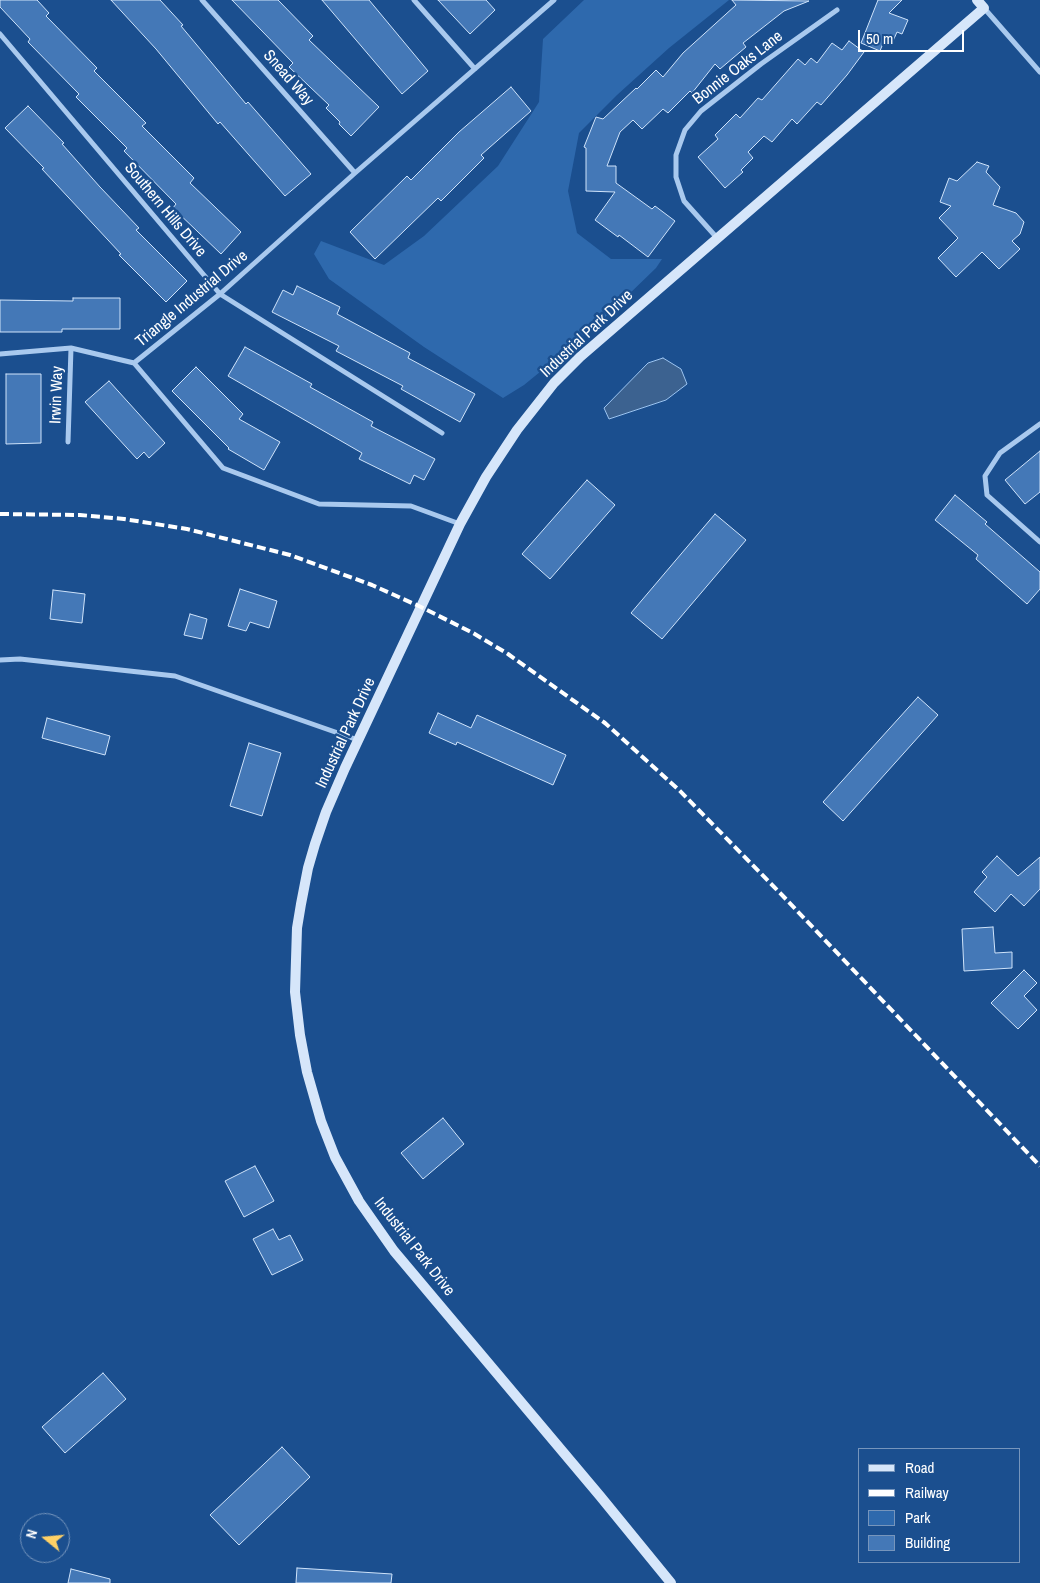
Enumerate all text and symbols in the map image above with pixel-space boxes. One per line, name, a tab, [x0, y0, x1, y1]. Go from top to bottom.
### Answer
scale bar	[860, 20, 966, 52]
street label: Bonnie Oaks Lane	[689, 27, 787, 109]
text: 50 m	[866, 28, 893, 49]
street label: Snead Way	[259, 46, 317, 110]
street label: Southern Hills Drive	[120, 159, 210, 261]
street label: Triangle Industrial Drive	[132, 247, 252, 351]
street label: Industrial Park Drive	[537, 286, 637, 382]
street label: Irwin Way	[46, 366, 68, 424]
street label: Industrial Park Drive	[312, 675, 380, 791]
street label: Industrial Park Drive	[370, 1194, 458, 1300]
legend	[858, 1448, 1020, 1563]
text: Road	[905, 1457, 934, 1478]
text: Railway	[905, 1482, 949, 1503]
text: Park	[905, 1507, 930, 1528]
north arrow	[20, 1513, 70, 1563]
text: N	[22, 1527, 41, 1541]
text: Building	[905, 1532, 950, 1553]

